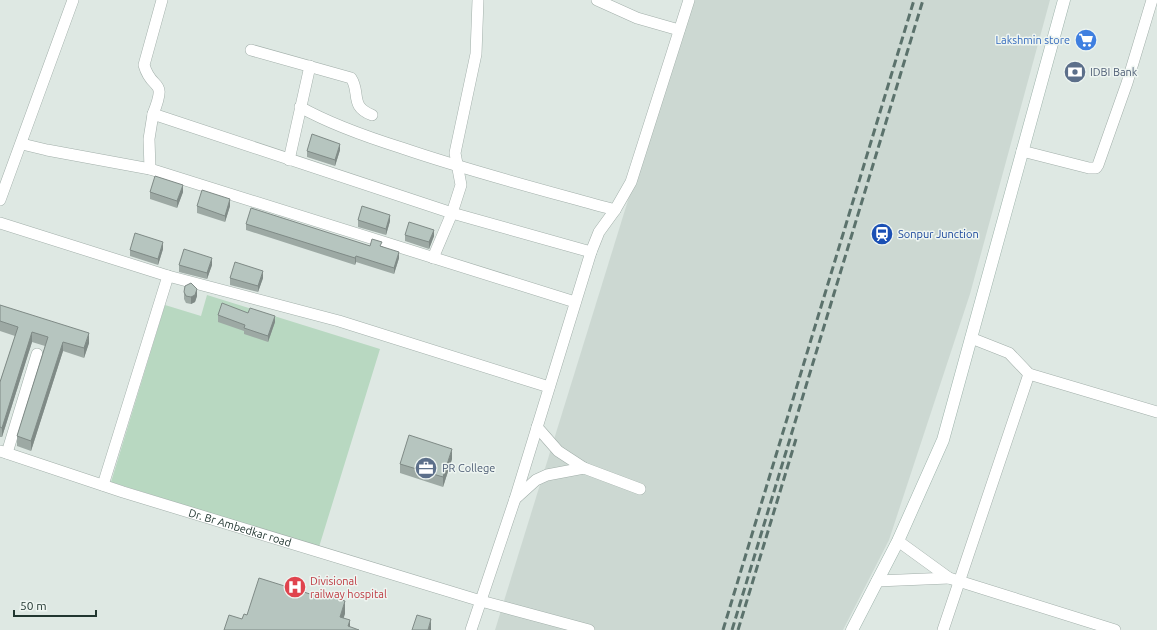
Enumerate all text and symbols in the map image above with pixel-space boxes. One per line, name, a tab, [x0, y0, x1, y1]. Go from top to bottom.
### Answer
supermarket icon: Lakshmin store	[1073, 27, 1099, 53]
place label: Lakshmin store	[995, 34, 1070, 46]
bank icon: IDBI Bank	[1062, 59, 1088, 85]
place label: IDBI Bank	[1090, 66, 1138, 78]
station icon: Sonpur Junction	[869, 221, 895, 247]
place label: Sonpur Junction	[898, 228, 979, 240]
office icon: PR College	[413, 455, 439, 481]
place label: PR College	[442, 462, 495, 474]
street label: Dr. Br Ambedkar road	[187, 506, 293, 549]
hospital icon: Divisional railway hospital	[282, 574, 308, 600]
place label: Divisional railway hospital	[310, 575, 387, 600]
scale bar	[14, 592, 96, 618]
text: 50 m	[20, 599, 47, 612]

